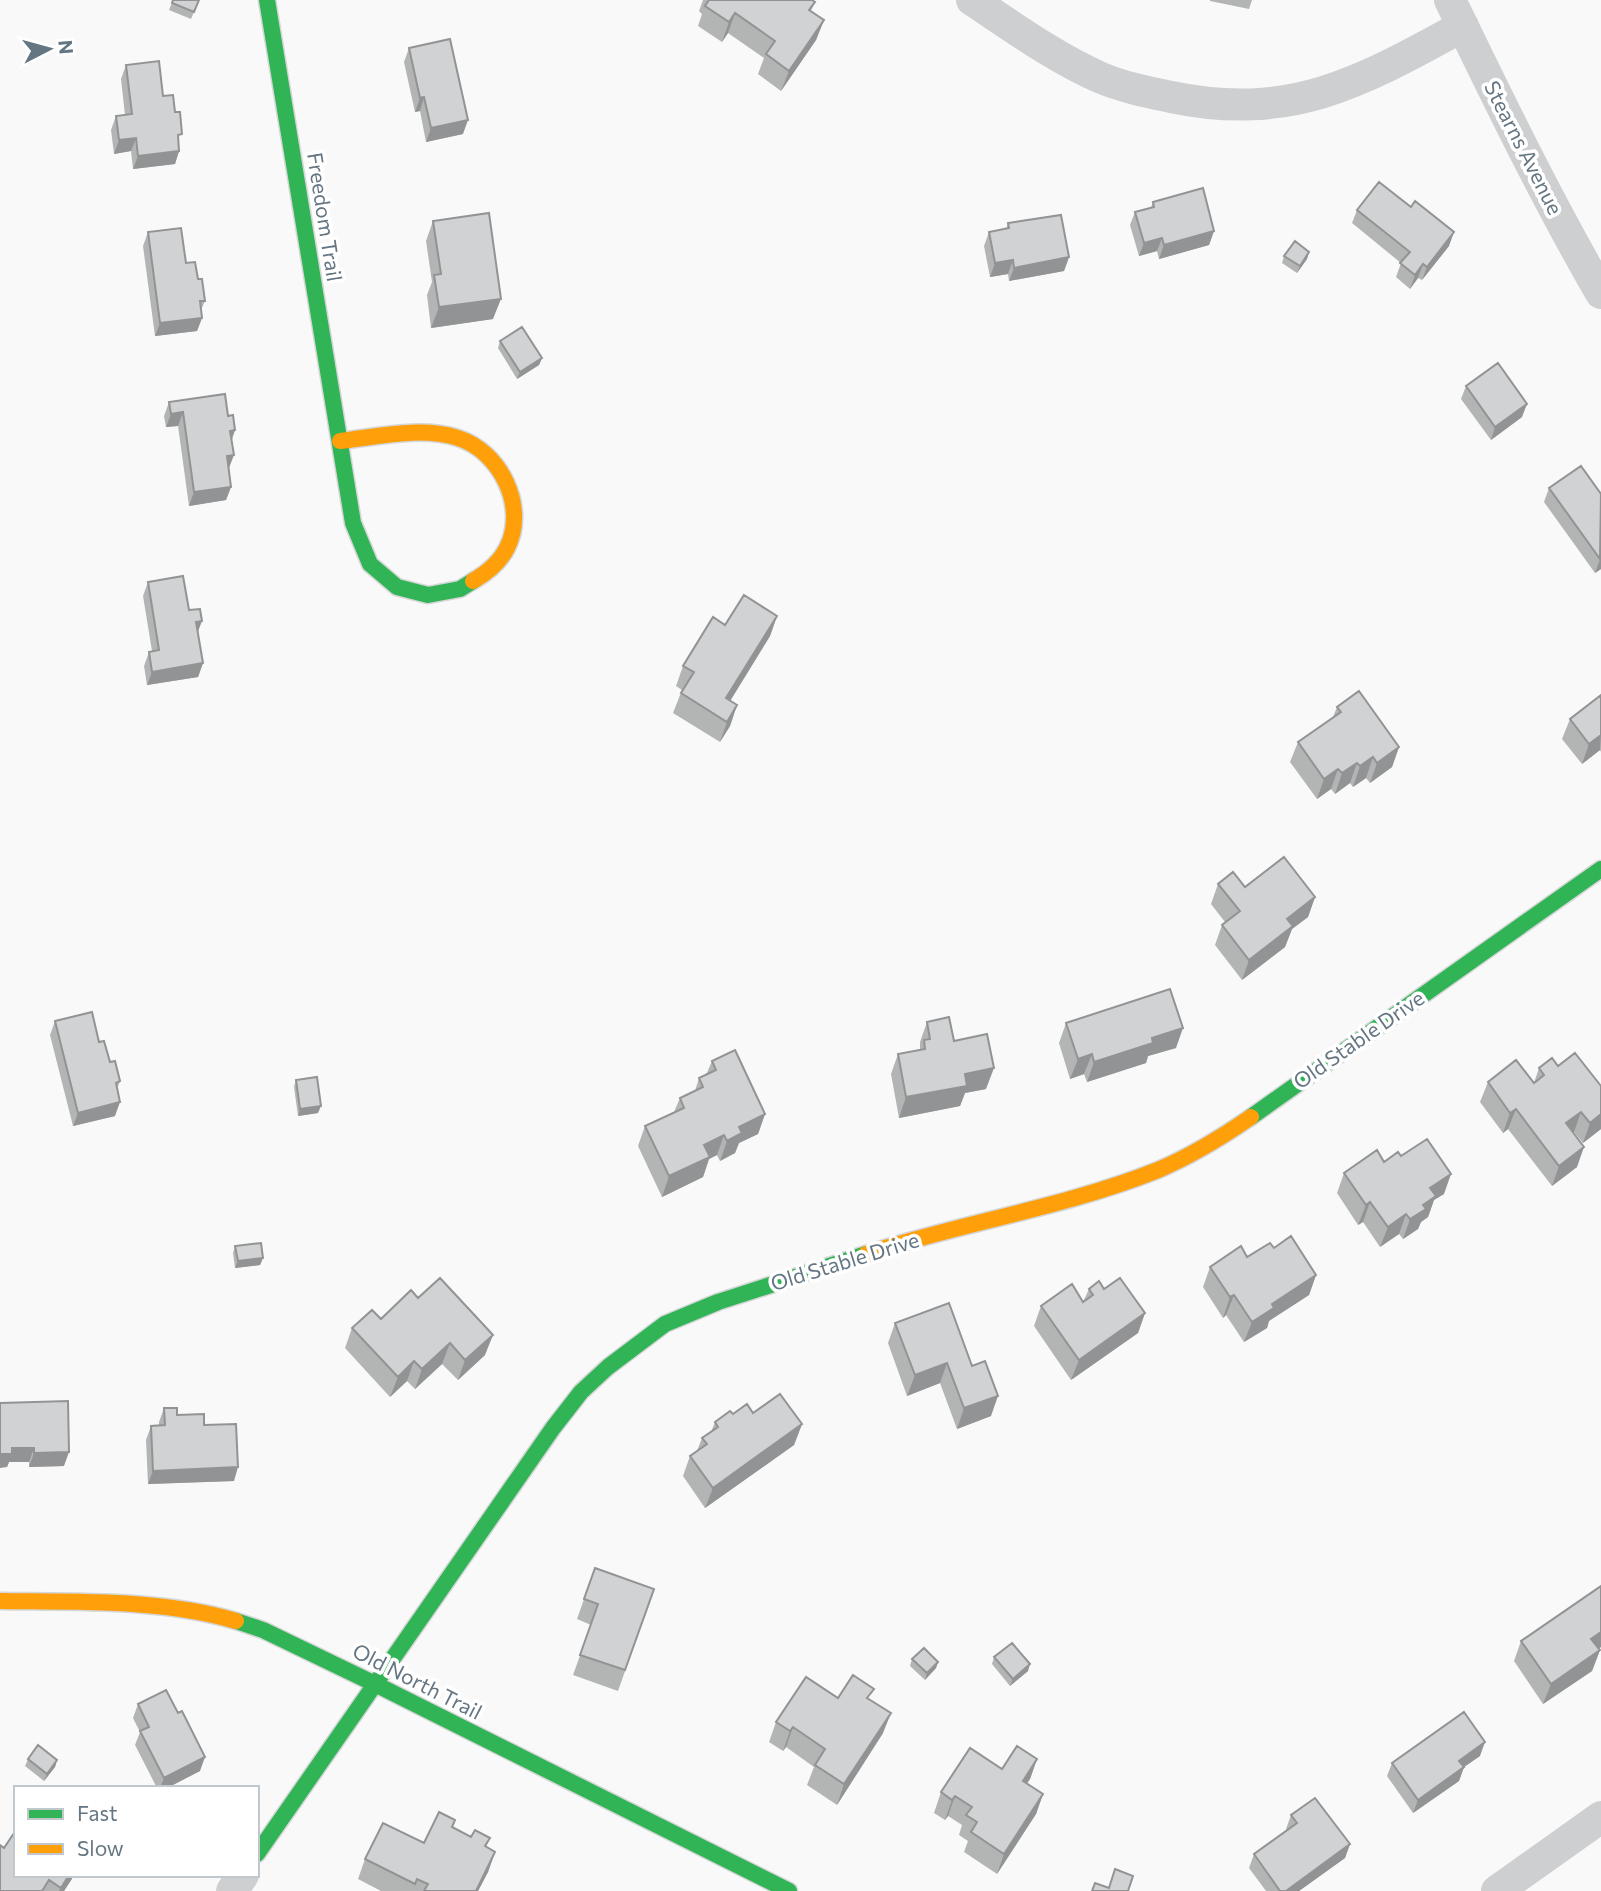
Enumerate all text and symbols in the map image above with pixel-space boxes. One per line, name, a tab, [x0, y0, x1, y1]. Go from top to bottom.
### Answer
north arrow	[14, 14, 84, 84]
text: N	[54, 39, 79, 55]
street label: Stearns Avenue	[1480, 76, 1569, 218]
street label: Freedom Trail	[303, 150, 348, 283]
street label: Old Stable Drive	[1288, 984, 1428, 1093]
street label: Old Stable Drive	[767, 1226, 922, 1295]
street label: Old North Trail	[349, 1637, 486, 1724]
legend	[14, 1786, 259, 1877]
text: Fast	[77, 1800, 118, 1825]
text: Slow	[77, 1835, 124, 1860]

